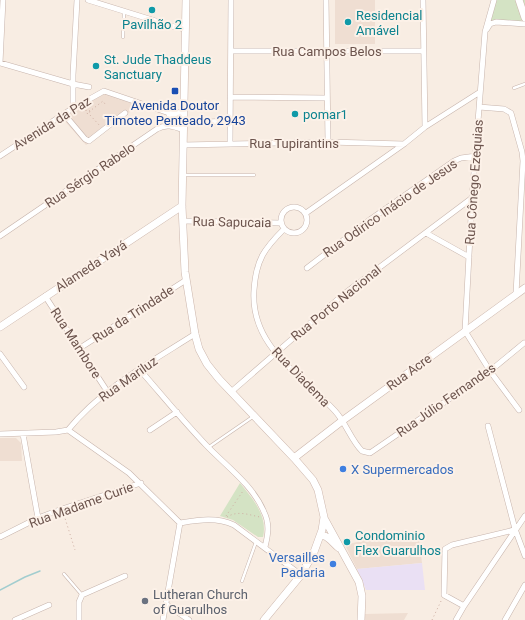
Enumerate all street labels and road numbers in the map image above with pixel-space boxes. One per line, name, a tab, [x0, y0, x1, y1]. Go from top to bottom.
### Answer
street label: Rua Campos Belos	[272, 44, 382, 59]
street label: Avenida da Paz	[10, 93, 94, 153]
street label: Rua Cônego Ezequias	[462, 119, 486, 245]
street label: Rua Tupirantins	[249, 136, 339, 151]
street label: Rua Sérgio Rabelo	[42, 139, 138, 211]
street label: Rua Odirico Inácio de Jesus	[320, 156, 460, 260]
street label: Rua Sapucaia	[192, 214, 272, 230]
street label: Alameda Yayá	[52, 237, 130, 295]
street label: Rua Porto Nacional	[288, 262, 384, 344]
street label: Rua da Trindade	[90, 282, 176, 346]
street label: Rua Mambore	[48, 305, 104, 381]
street label: Rua Diadema	[269, 344, 333, 410]
street label: Rua Acre	[384, 351, 435, 393]
street label: Rua Mariluz	[96, 353, 161, 405]
street label: Rua Júlio Fernandes	[394, 360, 499, 440]
street label: Rua Madame Curie	[27, 479, 135, 531]

